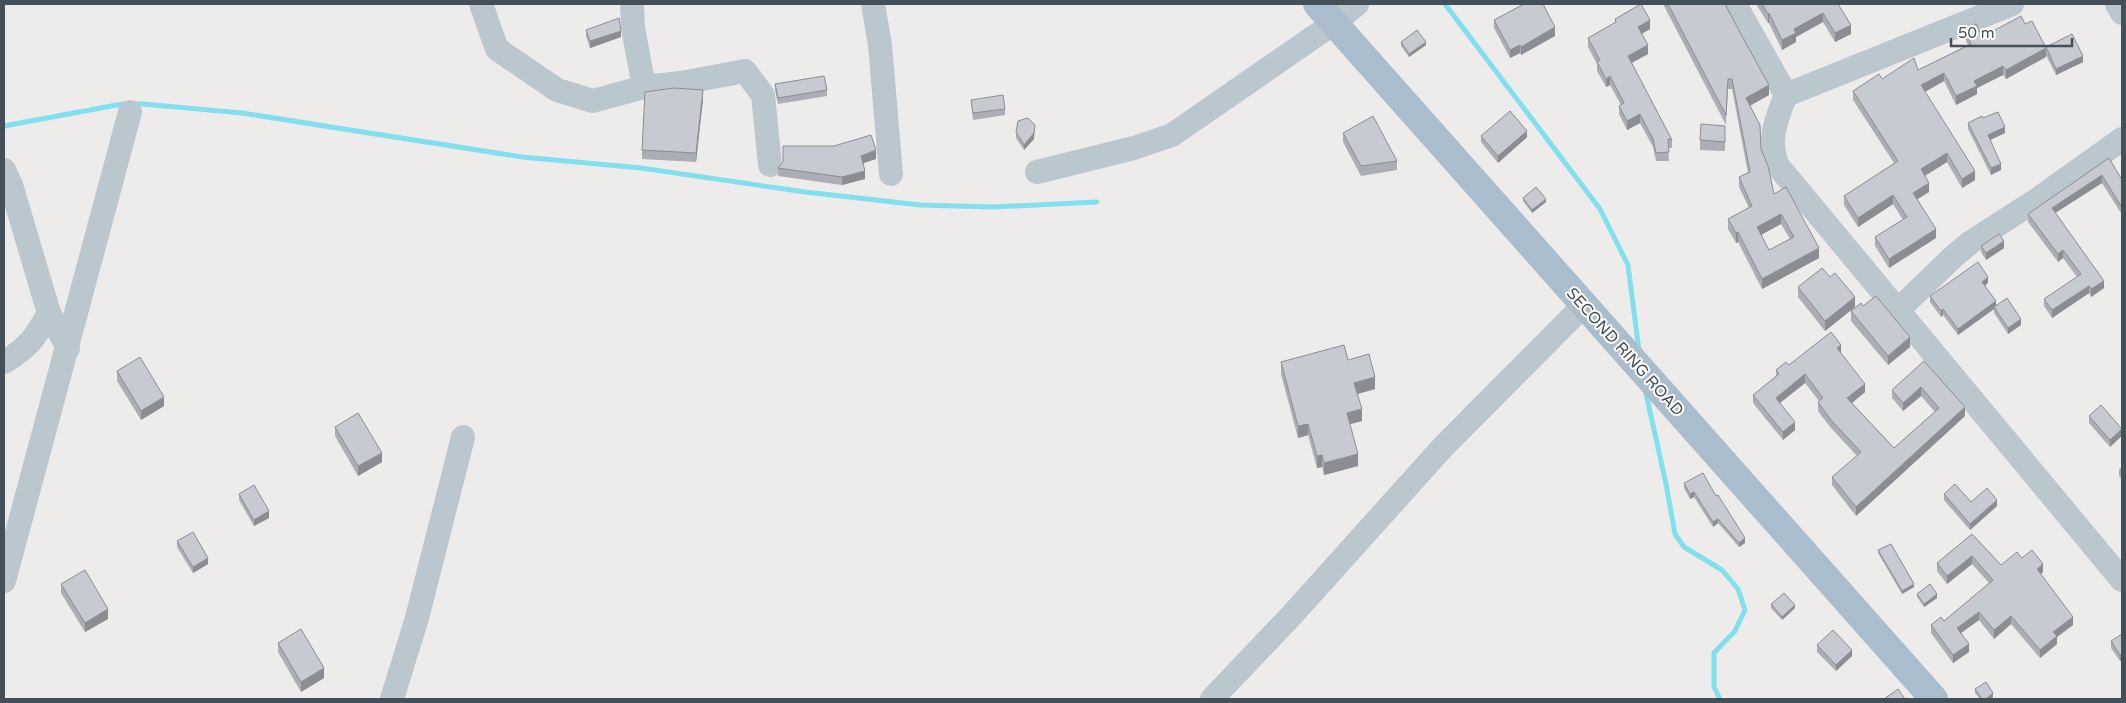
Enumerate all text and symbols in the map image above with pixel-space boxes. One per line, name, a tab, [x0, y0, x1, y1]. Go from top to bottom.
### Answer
scale bar	[1951, 15, 2072, 47]
text: 50 m	[1958, 24, 1995, 42]
street label: SECOND RING ROAD	[1562, 284, 1688, 420]

